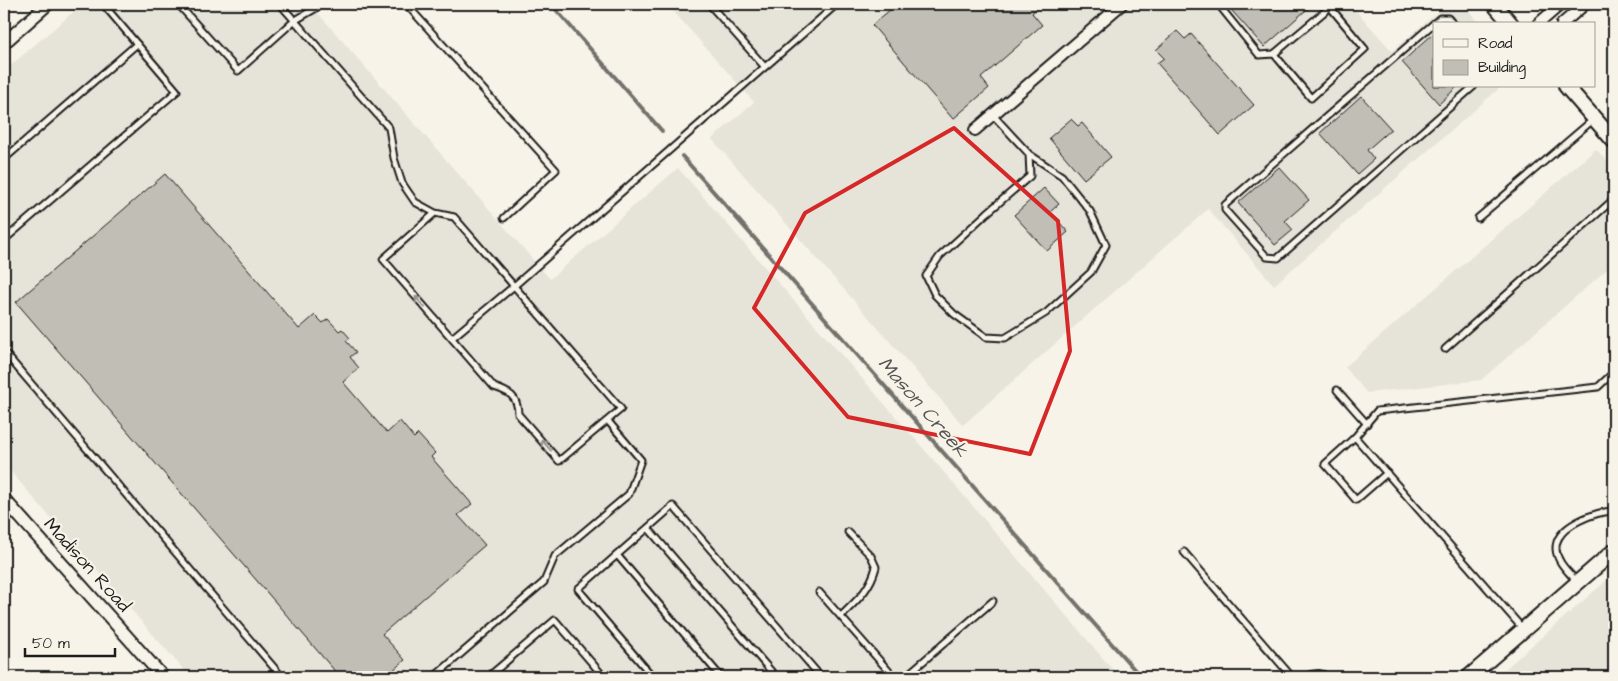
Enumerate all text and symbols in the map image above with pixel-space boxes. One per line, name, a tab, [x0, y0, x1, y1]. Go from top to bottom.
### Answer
legend	[1433, 22, 1596, 88]
text: Road	[1478, 33, 1513, 54]
text: Building	[1478, 57, 1526, 79]
one-way arrow	[414, 295, 426, 308]
water label: Mason Creek	[871, 351, 975, 464]
one-way arrow	[540, 439, 551, 452]
street label: Madison Road	[37, 512, 137, 618]
scale bar	[25, 626, 115, 658]
text: 50 m	[32, 633, 70, 654]

